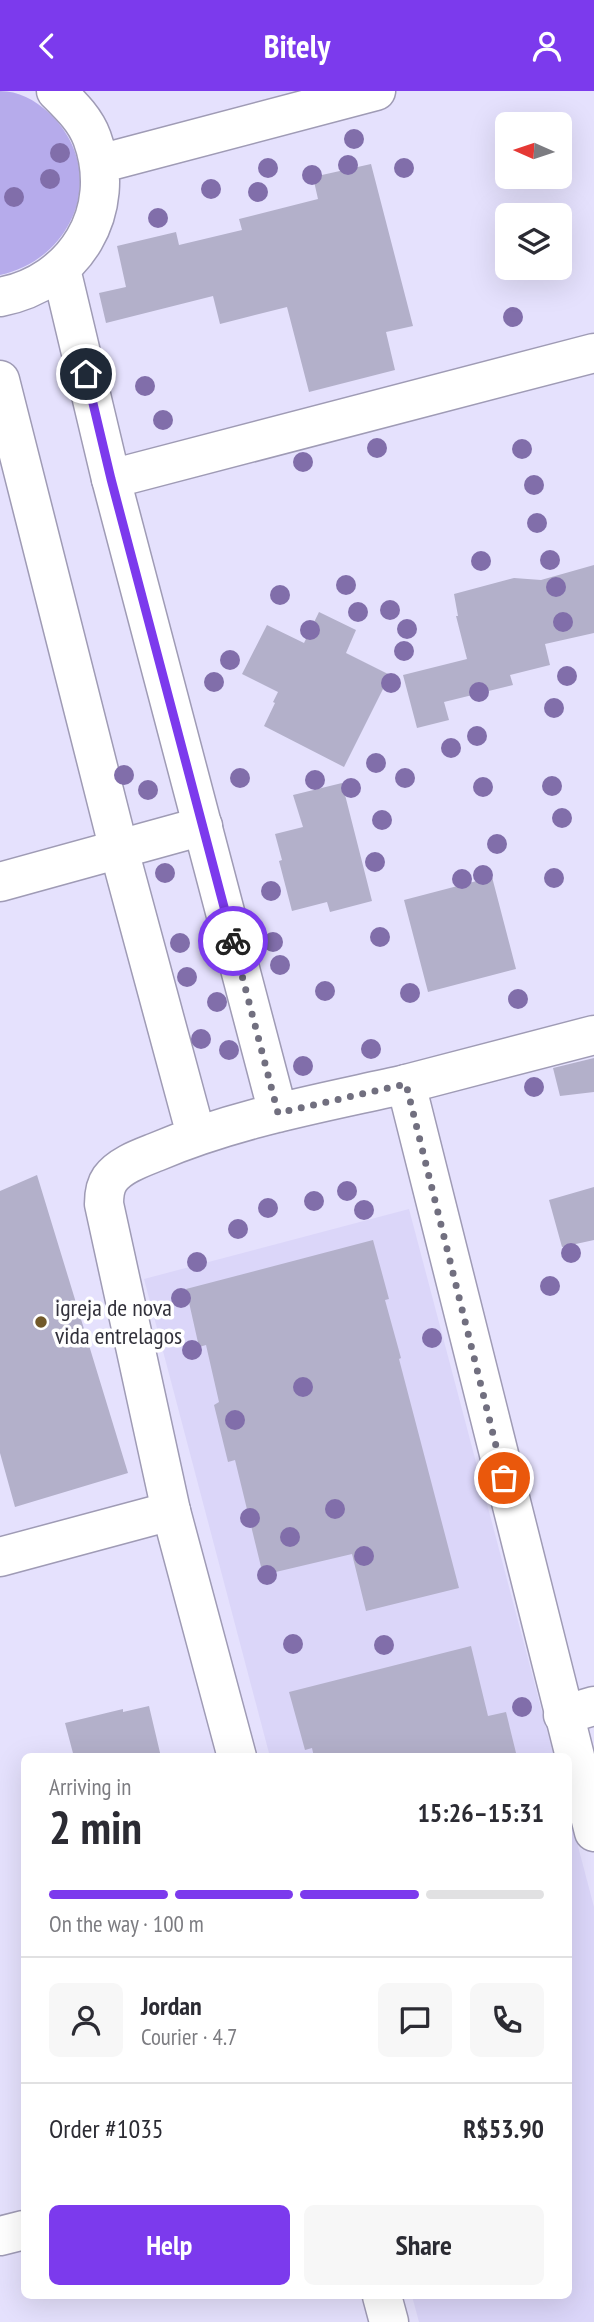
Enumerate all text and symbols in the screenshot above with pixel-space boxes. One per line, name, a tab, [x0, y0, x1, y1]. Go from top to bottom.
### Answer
text: Bitely	[264, 25, 330, 67]
icon: back	[28, 27, 66, 65]
icon: person	[528, 27, 566, 65]
north arrow	[495, 112, 572, 189]
map controls	[495, 112, 572, 280]
button: layers	[495, 203, 572, 280]
pin	[56, 344, 116, 404]
icon: home	[67, 355, 105, 393]
courier	[198, 906, 268, 976]
icon: bike	[214, 922, 252, 960]
place label: igreja de nova vida entrelagos	[55, 1292, 182, 1351]
marker: igreja de nova vida entrelagos	[33, 1314, 49, 1330]
pin	[474, 1448, 534, 1508]
icon: bag	[485, 1459, 523, 1497]
text: Arriving in	[49, 1772, 131, 1801]
text: 15:26–15:31	[417, 1796, 544, 1829]
text: 2 min	[49, 1797, 142, 1857]
text: On the way · 100 m	[49, 1909, 204, 1938]
button: person	[49, 1983, 123, 2057]
button: chat	[378, 1983, 452, 2057]
button: phone	[470, 1983, 544, 2057]
text: Jordan	[141, 1989, 202, 2022]
text: Courier · 4.7	[141, 2022, 237, 2051]
text: Order #1035	[49, 2112, 164, 2145]
text: R$53.90	[463, 2112, 544, 2145]
button: Help	[49, 2205, 290, 2285]
button: Share	[304, 2205, 544, 2285]

